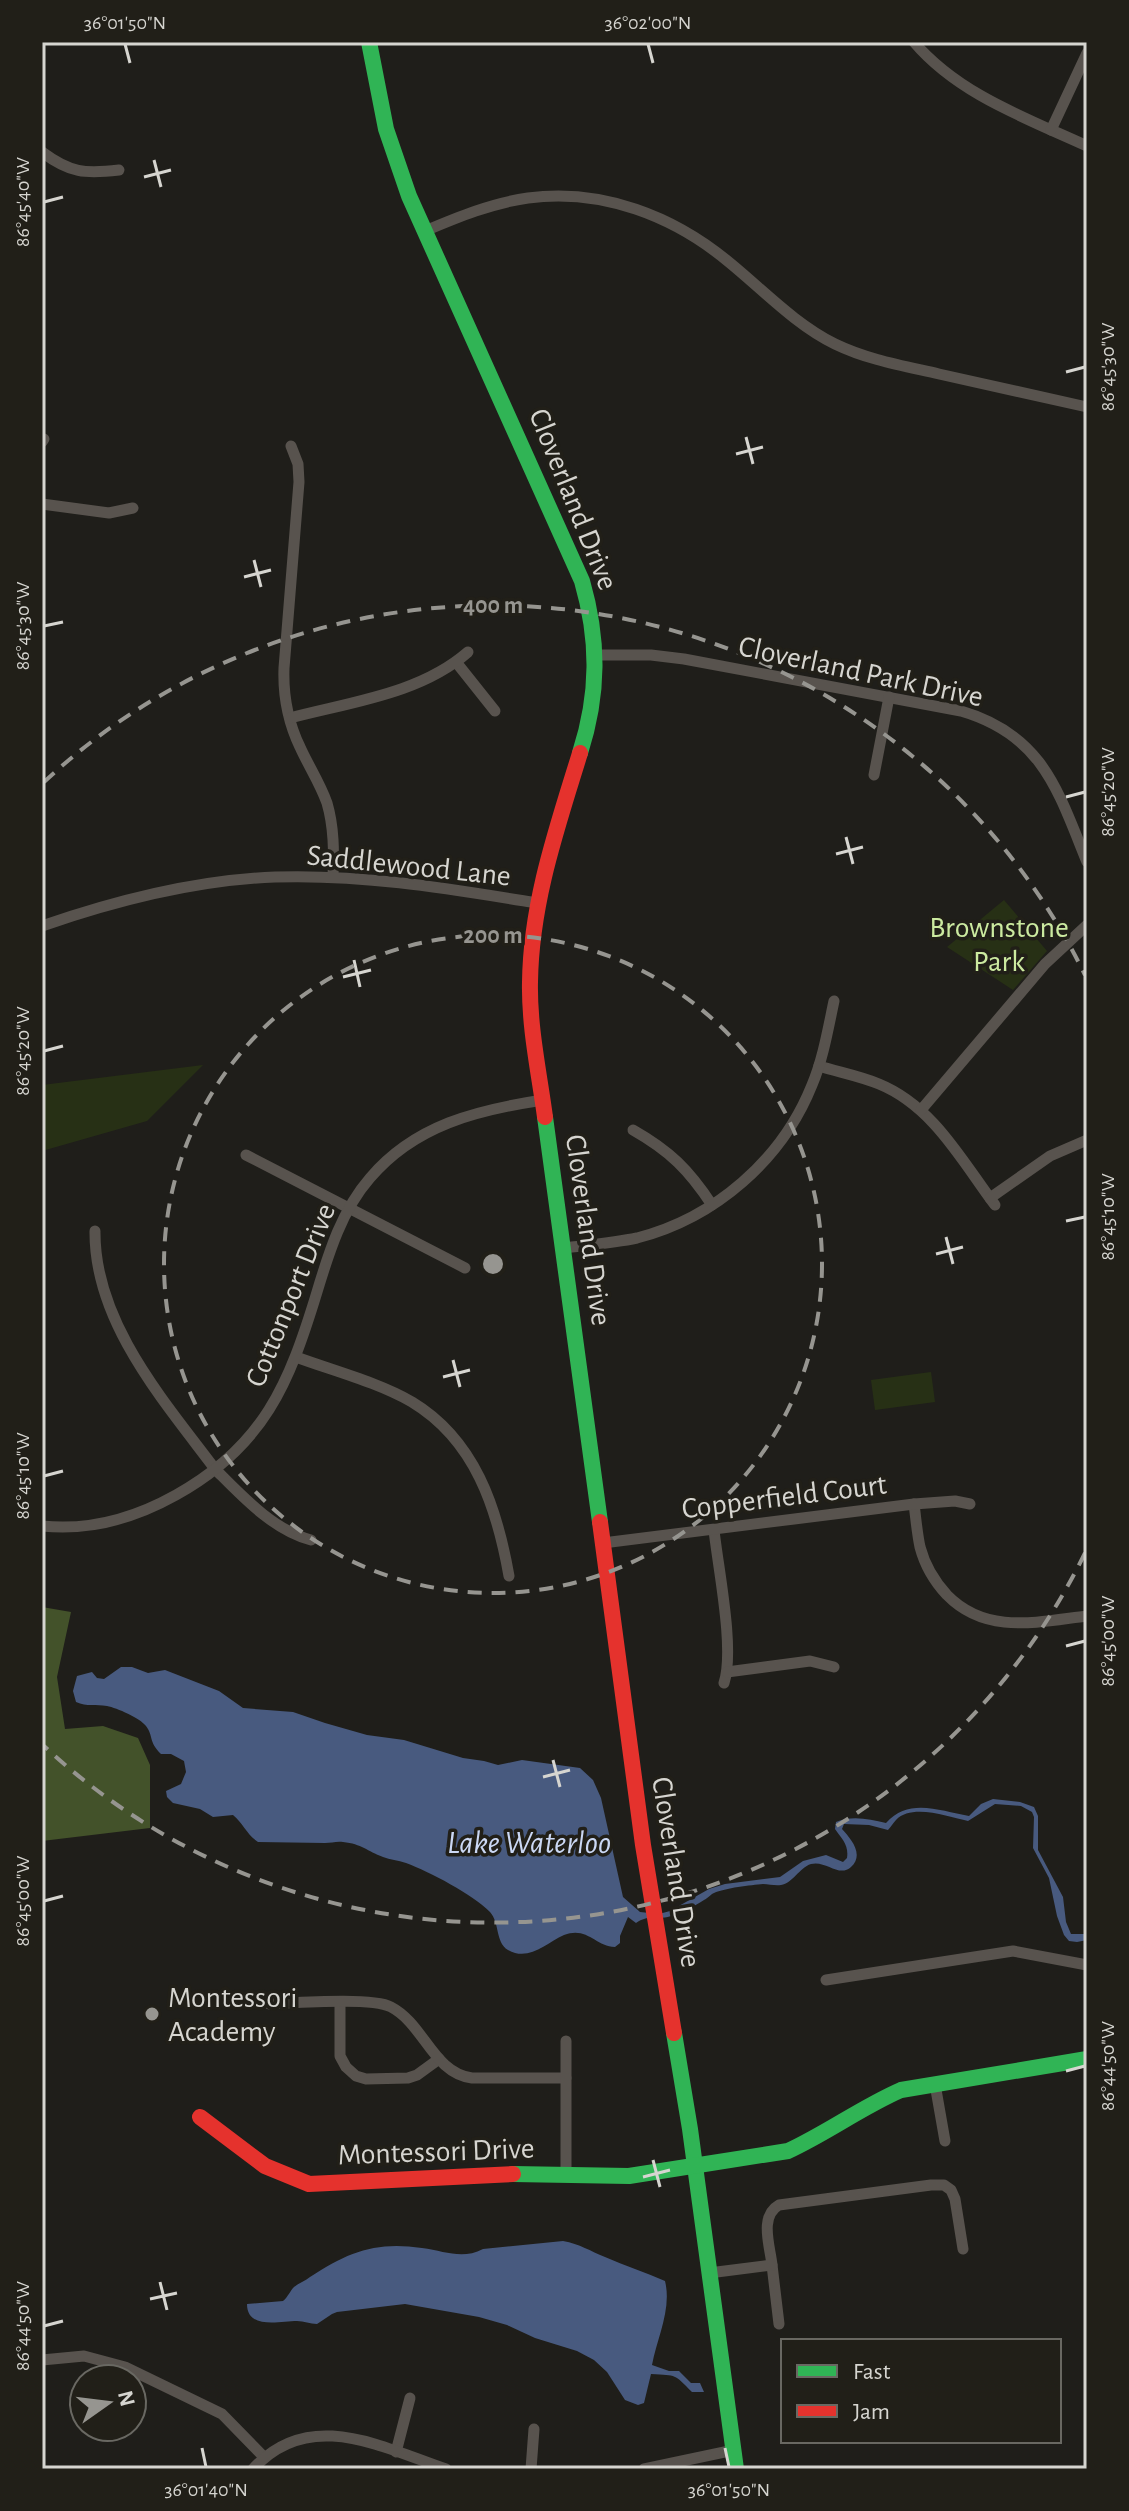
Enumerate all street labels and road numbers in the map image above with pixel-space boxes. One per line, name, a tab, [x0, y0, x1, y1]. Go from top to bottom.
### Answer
street label: Cloverland Drive	[523, 405, 623, 594]
street label: Cloverland Park Drive	[736, 631, 986, 713]
street label: Saddlewood Lane	[305, 840, 512, 892]
street label: Cloverland Drive	[560, 1133, 616, 1328]
street label: Cottonport Drive	[241, 1200, 341, 1391]
street label: Copperfield Court	[680, 1469, 889, 1524]
street label: Cloverland Drive	[646, 1775, 706, 1970]
street label: Montessori Drive	[337, 2134, 535, 2170]

